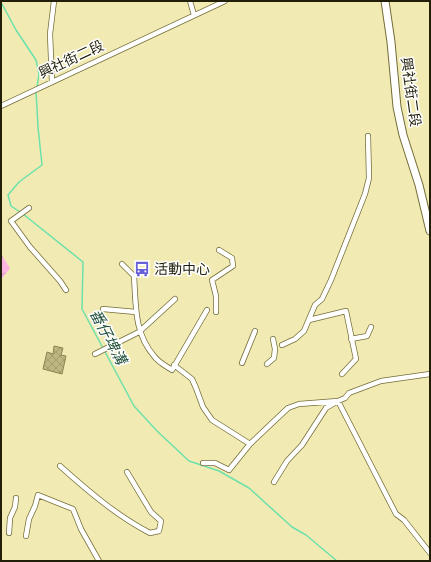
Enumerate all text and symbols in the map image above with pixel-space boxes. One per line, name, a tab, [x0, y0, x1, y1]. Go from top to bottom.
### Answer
street label: 興社街二段	[35, 35, 107, 84]
street label: 興社街二段	[395, 56, 426, 128]
place label: 活動中心	[154, 259, 210, 280]
bus stop icon: 活動中心	[133, 260, 151, 278]
water label: 番仔埤溝	[83, 305, 133, 371]

